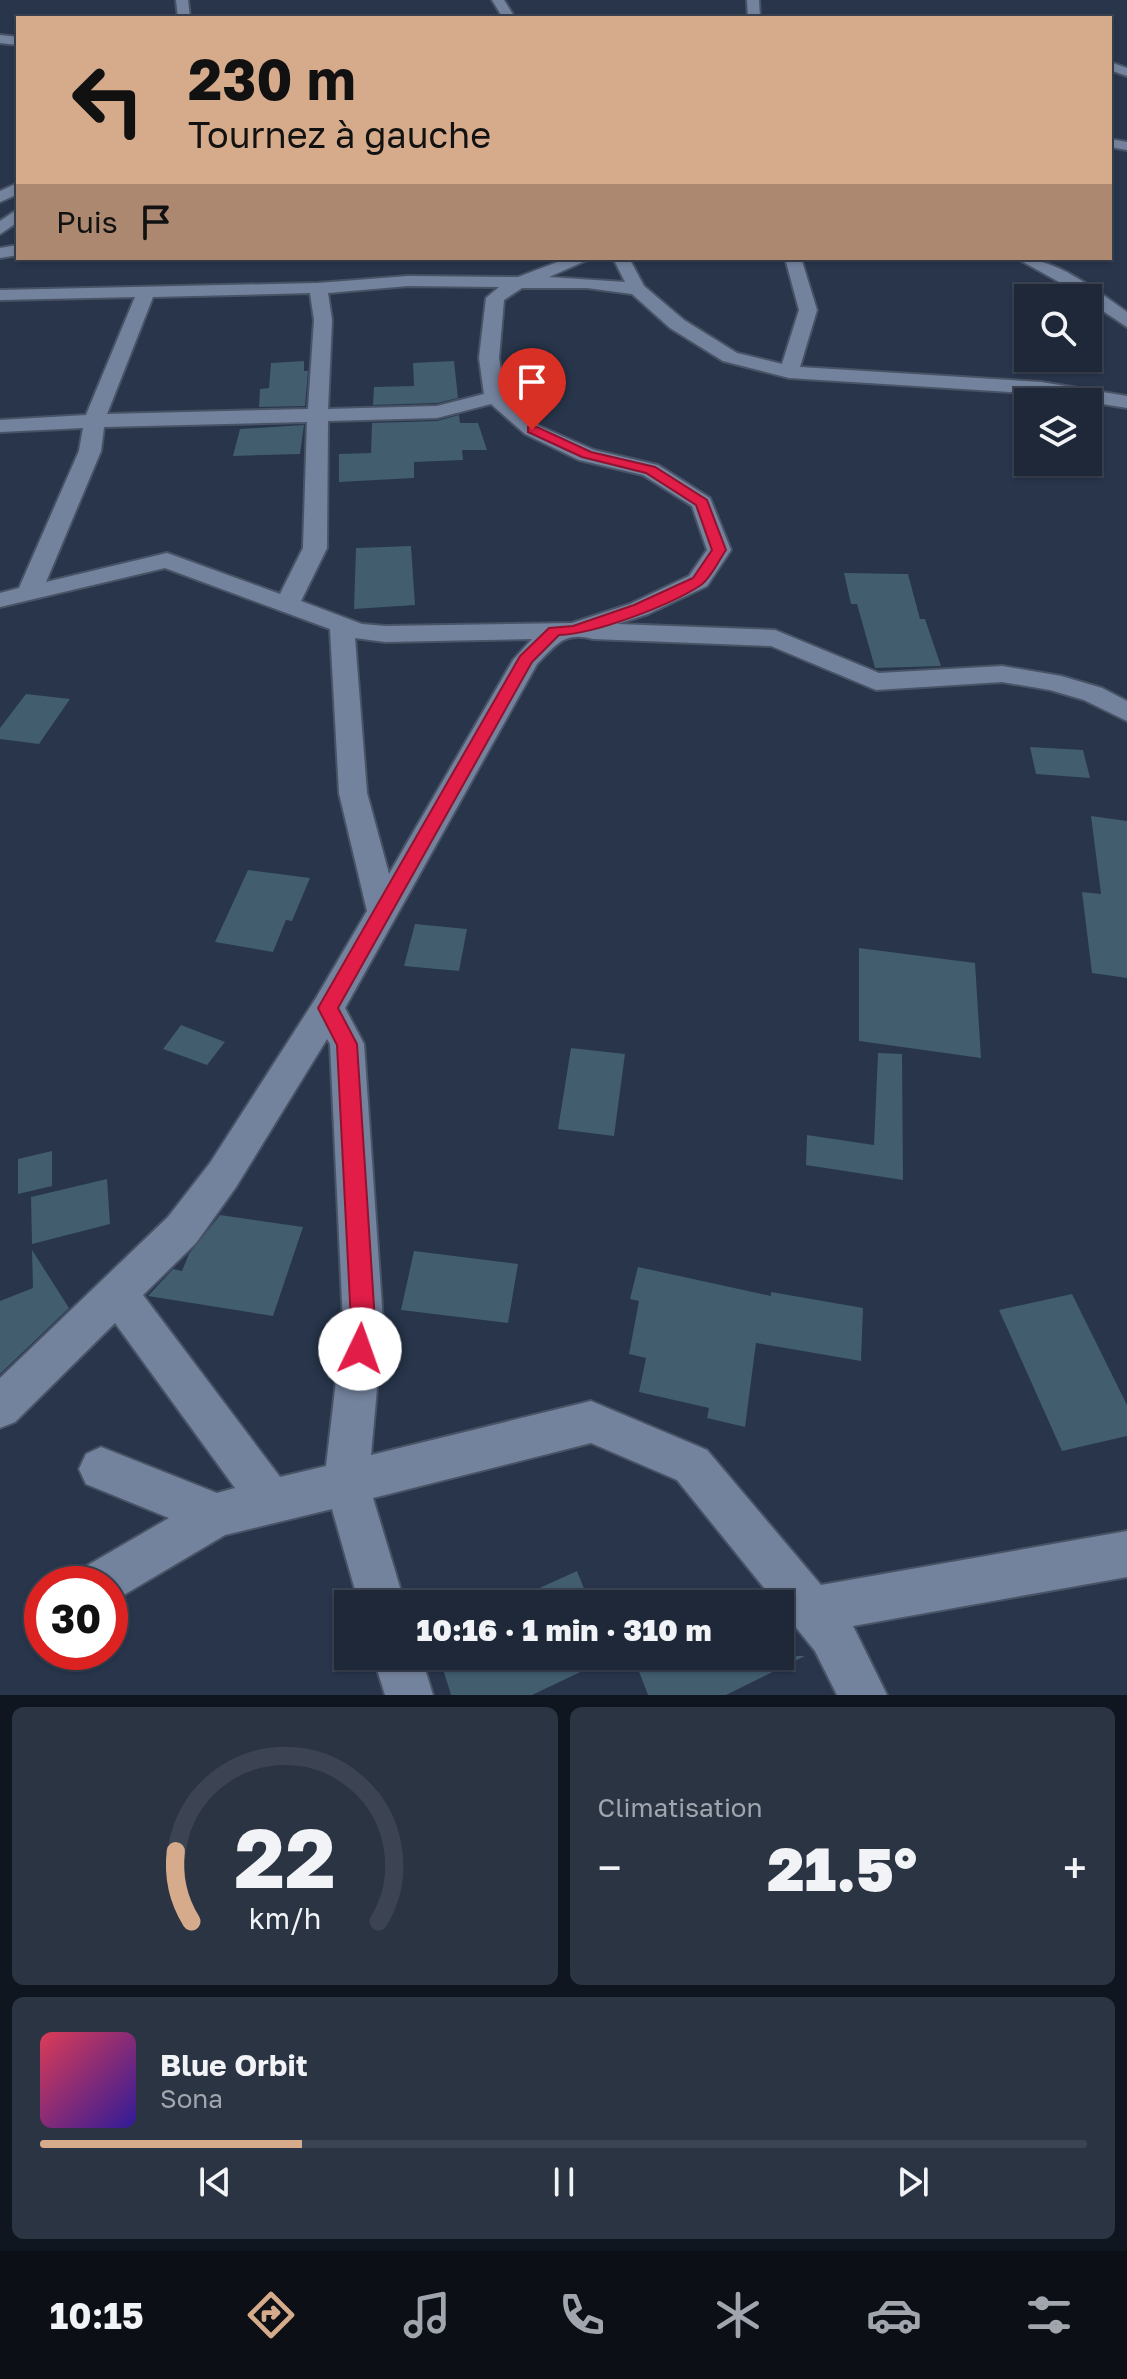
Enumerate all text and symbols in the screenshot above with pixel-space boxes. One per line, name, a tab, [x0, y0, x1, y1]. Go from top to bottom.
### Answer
text: 230 m	[188, 45, 356, 112]
icon: left	[56, 48, 160, 152]
text: Tournez à gauche	[188, 113, 491, 156]
icon: arrive	[134, 200, 178, 244]
text: Puis	[56, 204, 118, 240]
map controls	[1014, 284, 1102, 476]
button: search	[1014, 284, 1102, 372]
pin	[498, 348, 566, 430]
icon: arrive	[510, 360, 554, 404]
button: layers	[1014, 388, 1102, 476]
position arrow	[318, 1307, 402, 1391]
speed limit sign: 30	[24, 1566, 128, 1670]
text: 10:16 · 1 min · 310 m	[416, 1612, 712, 1648]
text: Climatisation	[598, 1792, 762, 1823]
text: 22	[234, 1806, 336, 1906]
text: 21.5°	[767, 1832, 917, 1904]
text: −	[598, 1841, 622, 1894]
text: +	[1063, 1841, 1087, 1894]
text: km/h	[248, 1901, 321, 1935]
text: Blue Orbit	[160, 2047, 308, 2083]
text: Sona	[160, 2083, 223, 2114]
icon: previous	[193, 2160, 237, 2204]
icon: pause	[542, 2160, 586, 2204]
icon: next	[891, 2160, 935, 2204]
icon: directions	[243, 2287, 299, 2343]
icon: music	[399, 2287, 455, 2343]
icon: phone	[554, 2287, 610, 2343]
icon: climate	[710, 2287, 766, 2343]
icon: car	[866, 2287, 922, 2343]
icon: filters	[1021, 2287, 1077, 2343]
text: 10:15	[50, 2294, 144, 2337]

